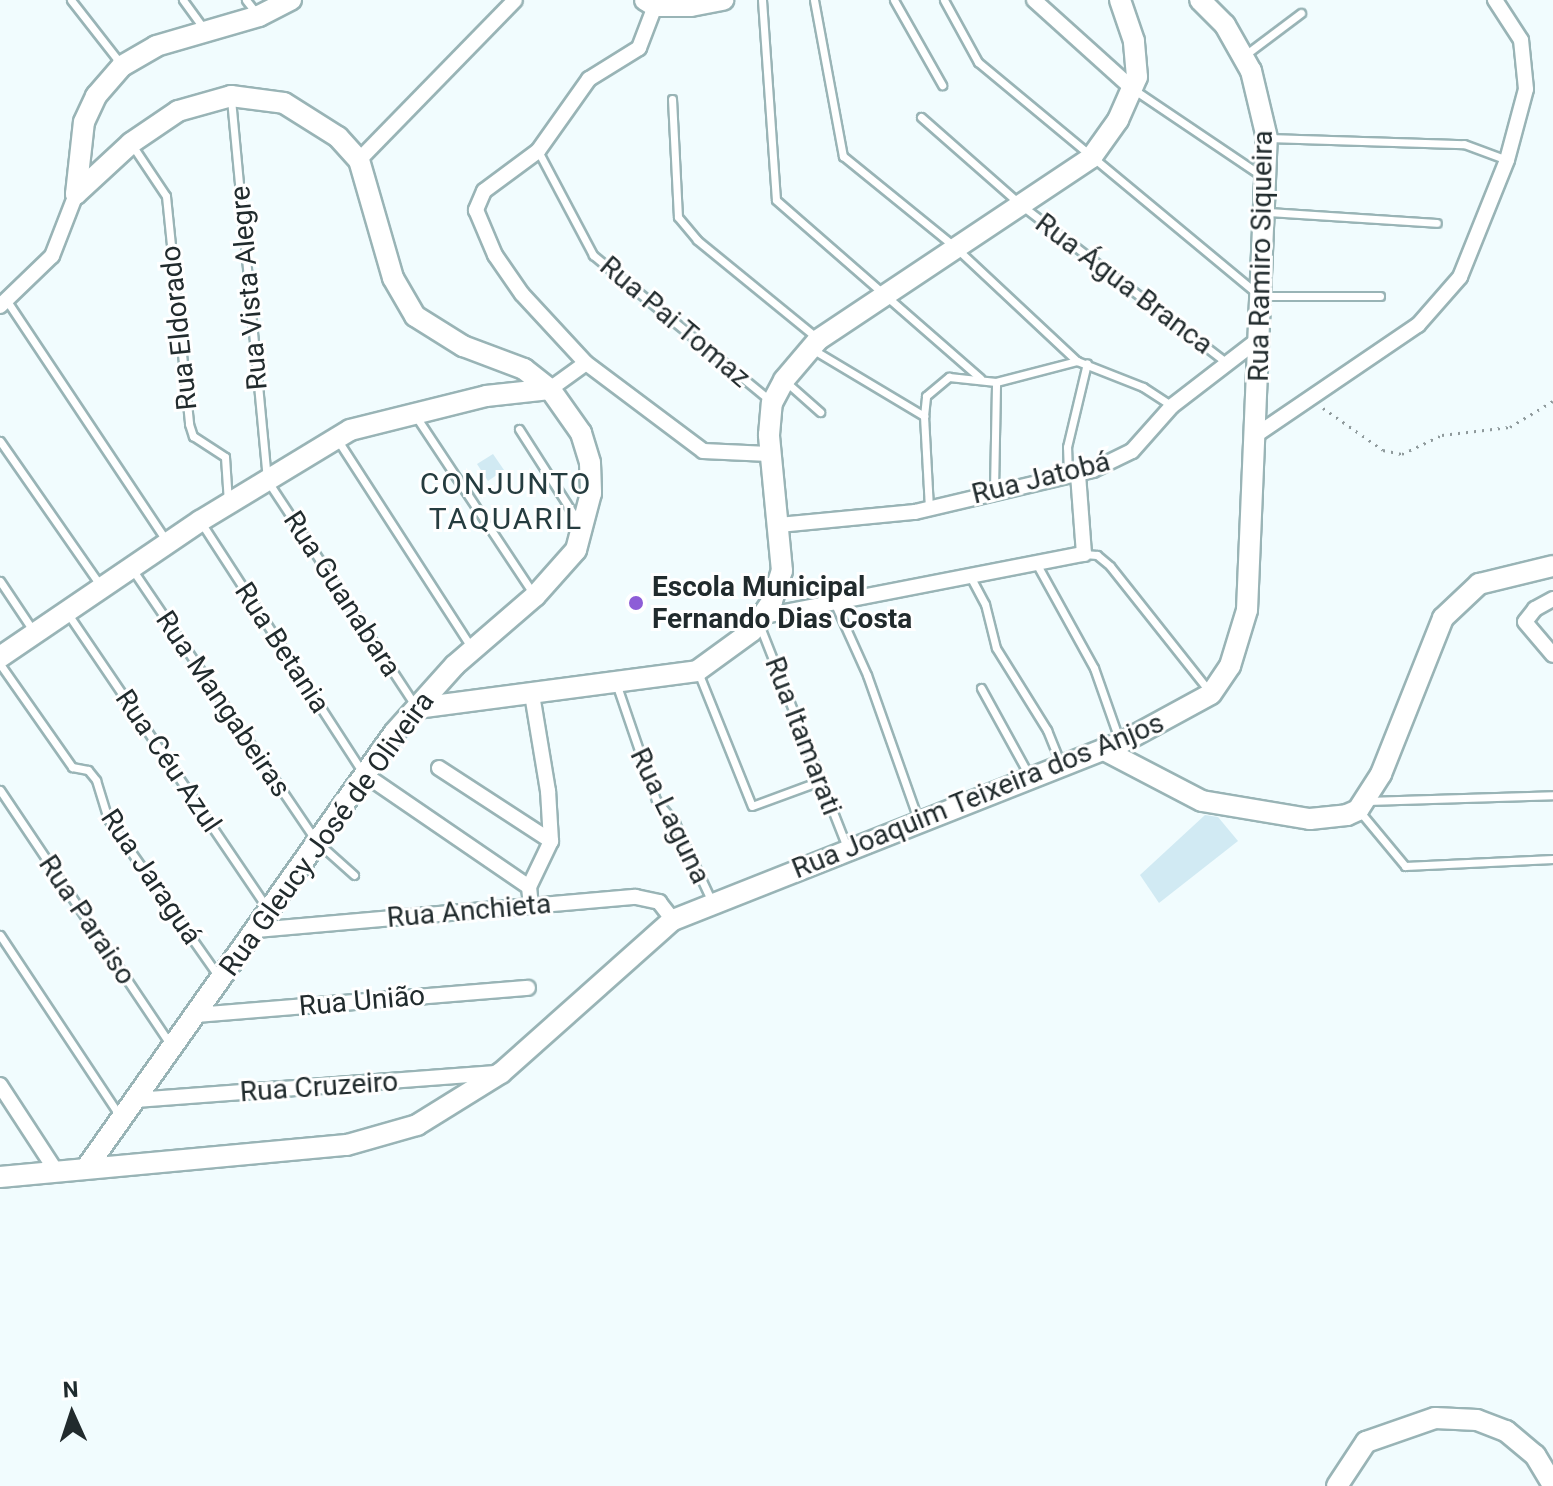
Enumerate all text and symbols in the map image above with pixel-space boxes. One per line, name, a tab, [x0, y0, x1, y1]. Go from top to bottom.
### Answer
street label: Rua Ramiro Siqueira	[1242, 130, 1280, 382]
street label: Rua Vista Alegre	[223, 184, 275, 392]
street label: Rua Água Branca	[1029, 206, 1219, 362]
street label: Rua Eldorado	[154, 244, 204, 412]
street label: Rua Pai Tomaz	[593, 249, 757, 395]
street label: Rua Jatobá	[968, 445, 1114, 511]
district label: CONJUNTO TAQUARIL	[420, 466, 592, 536]
street label: Rua Guanabara	[276, 505, 408, 683]
place label: Escola Municipal Fernando Dias Costa	[652, 570, 912, 636]
street label: Rua Betania	[227, 576, 337, 720]
marker: Escola Municipal Fernando Dias Costa	[627, 594, 645, 612]
street label: Rua Mangabeiras	[148, 605, 298, 803]
street label: Rua Itamarati	[757, 652, 849, 820]
street label: Rua Céu Azul	[108, 683, 228, 839]
street label: Rua Gleucy José de Oliveira	[213, 685, 441, 983]
street label: Rua Joaquim Teixeira dos Anjos	[787, 706, 1169, 886]
street label: Rua Laguna	[623, 743, 717, 889]
street label: Rua Jaraguá	[93, 803, 209, 951]
street label: Rua Paraiso	[31, 849, 143, 991]
street label: Rua Anchieta	[385, 887, 553, 935]
street label: Rua União	[298, 979, 426, 1023]
street label: Rua Cruzeiro	[239, 1065, 399, 1109]
north arrow	[32, 1374, 112, 1454]
text: N	[62, 1377, 79, 1402]

